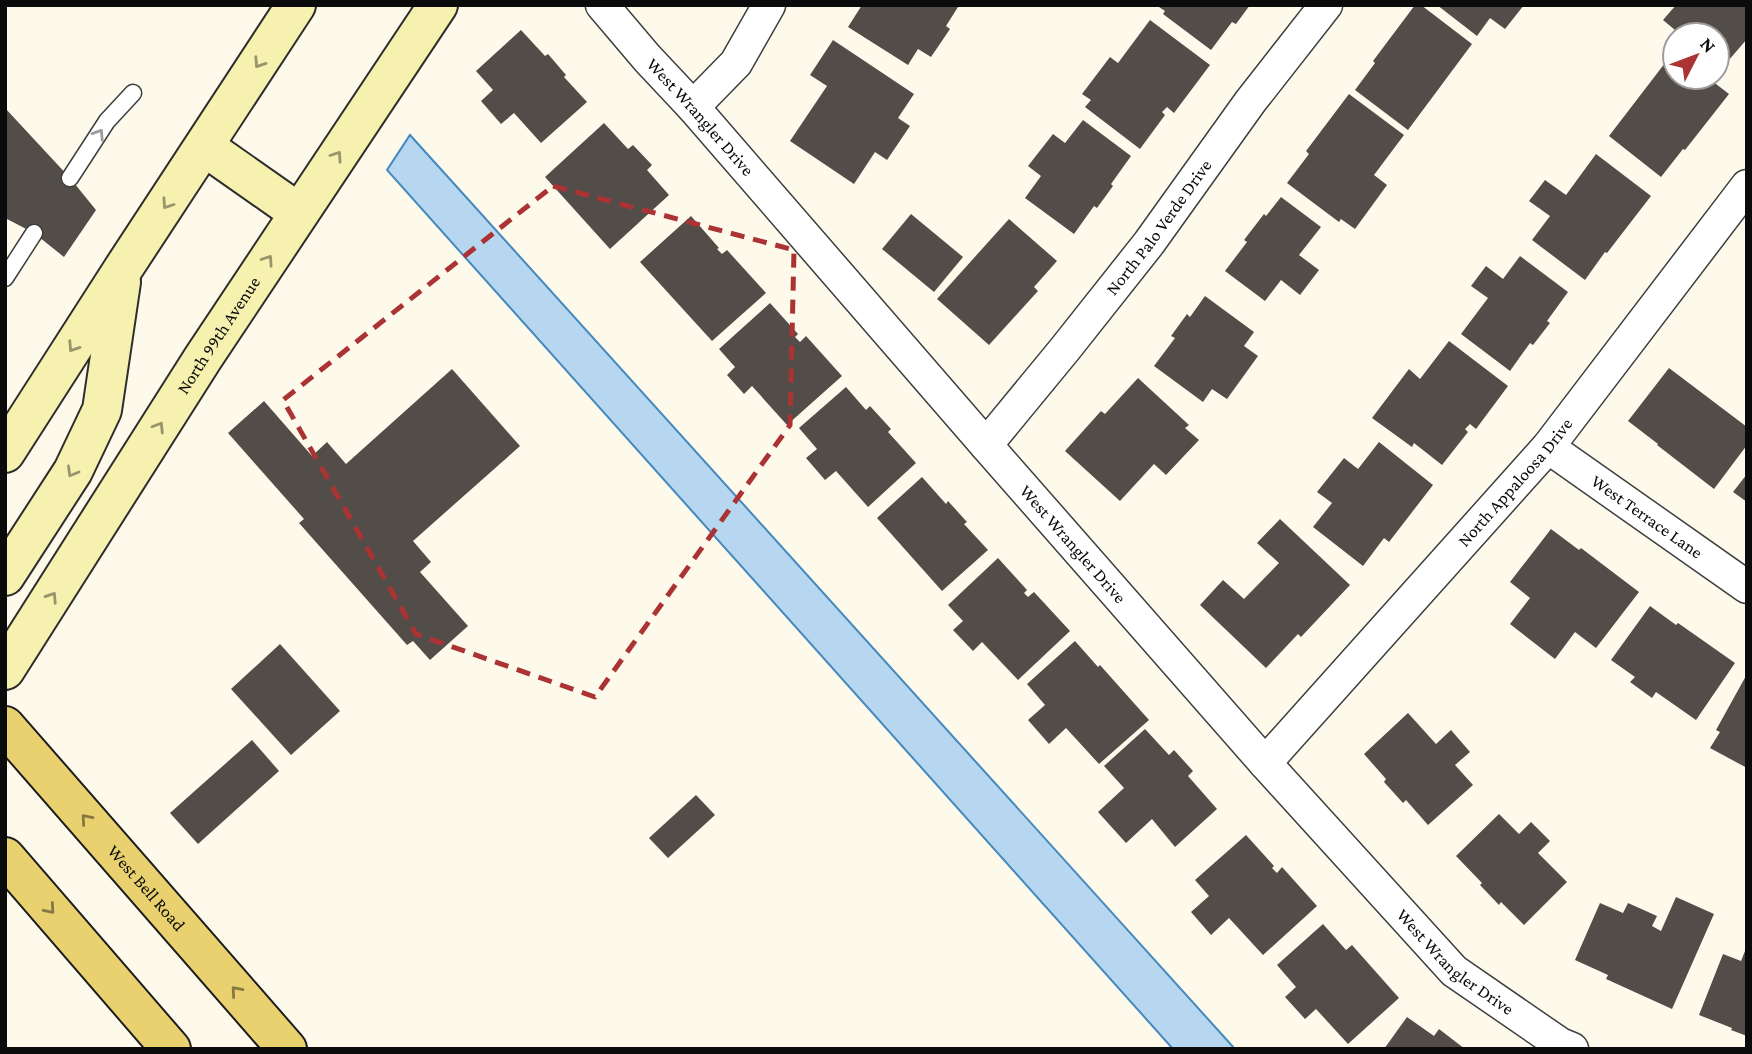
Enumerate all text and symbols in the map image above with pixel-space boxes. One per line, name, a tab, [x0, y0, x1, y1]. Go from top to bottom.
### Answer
north arrow	[1661, 21, 1731, 91]
text: N	[1696, 33, 1720, 57]
street label: West Wrangler Drive	[643, 54, 758, 180]
one-way arrow	[254, 55, 267, 68]
one-way arrow	[90, 128, 103, 141]
one-way arrow	[329, 151, 342, 164]
street label: North Palo Verde Drive	[1102, 156, 1216, 299]
one-way arrow	[162, 196, 175, 209]
one-way arrow	[260, 255, 272, 268]
street label: North 99th Avenue	[173, 273, 264, 398]
one-way arrow	[68, 340, 81, 353]
street label: North Appaloosa Drive	[1454, 414, 1577, 551]
one-way arrow	[151, 422, 164, 435]
one-way arrow	[67, 464, 80, 477]
street label: West Terrace Lane	[1587, 471, 1707, 563]
street label: West Wrangler Drive	[1016, 481, 1130, 608]
one-way arrow	[43, 591, 56, 604]
one-way arrow	[82, 815, 94, 828]
street label: West Bell Road	[104, 841, 190, 935]
one-way arrow	[42, 900, 54, 913]
street label: West Wrangler Drive	[1392, 905, 1518, 1019]
one-way arrow	[232, 986, 244, 999]

